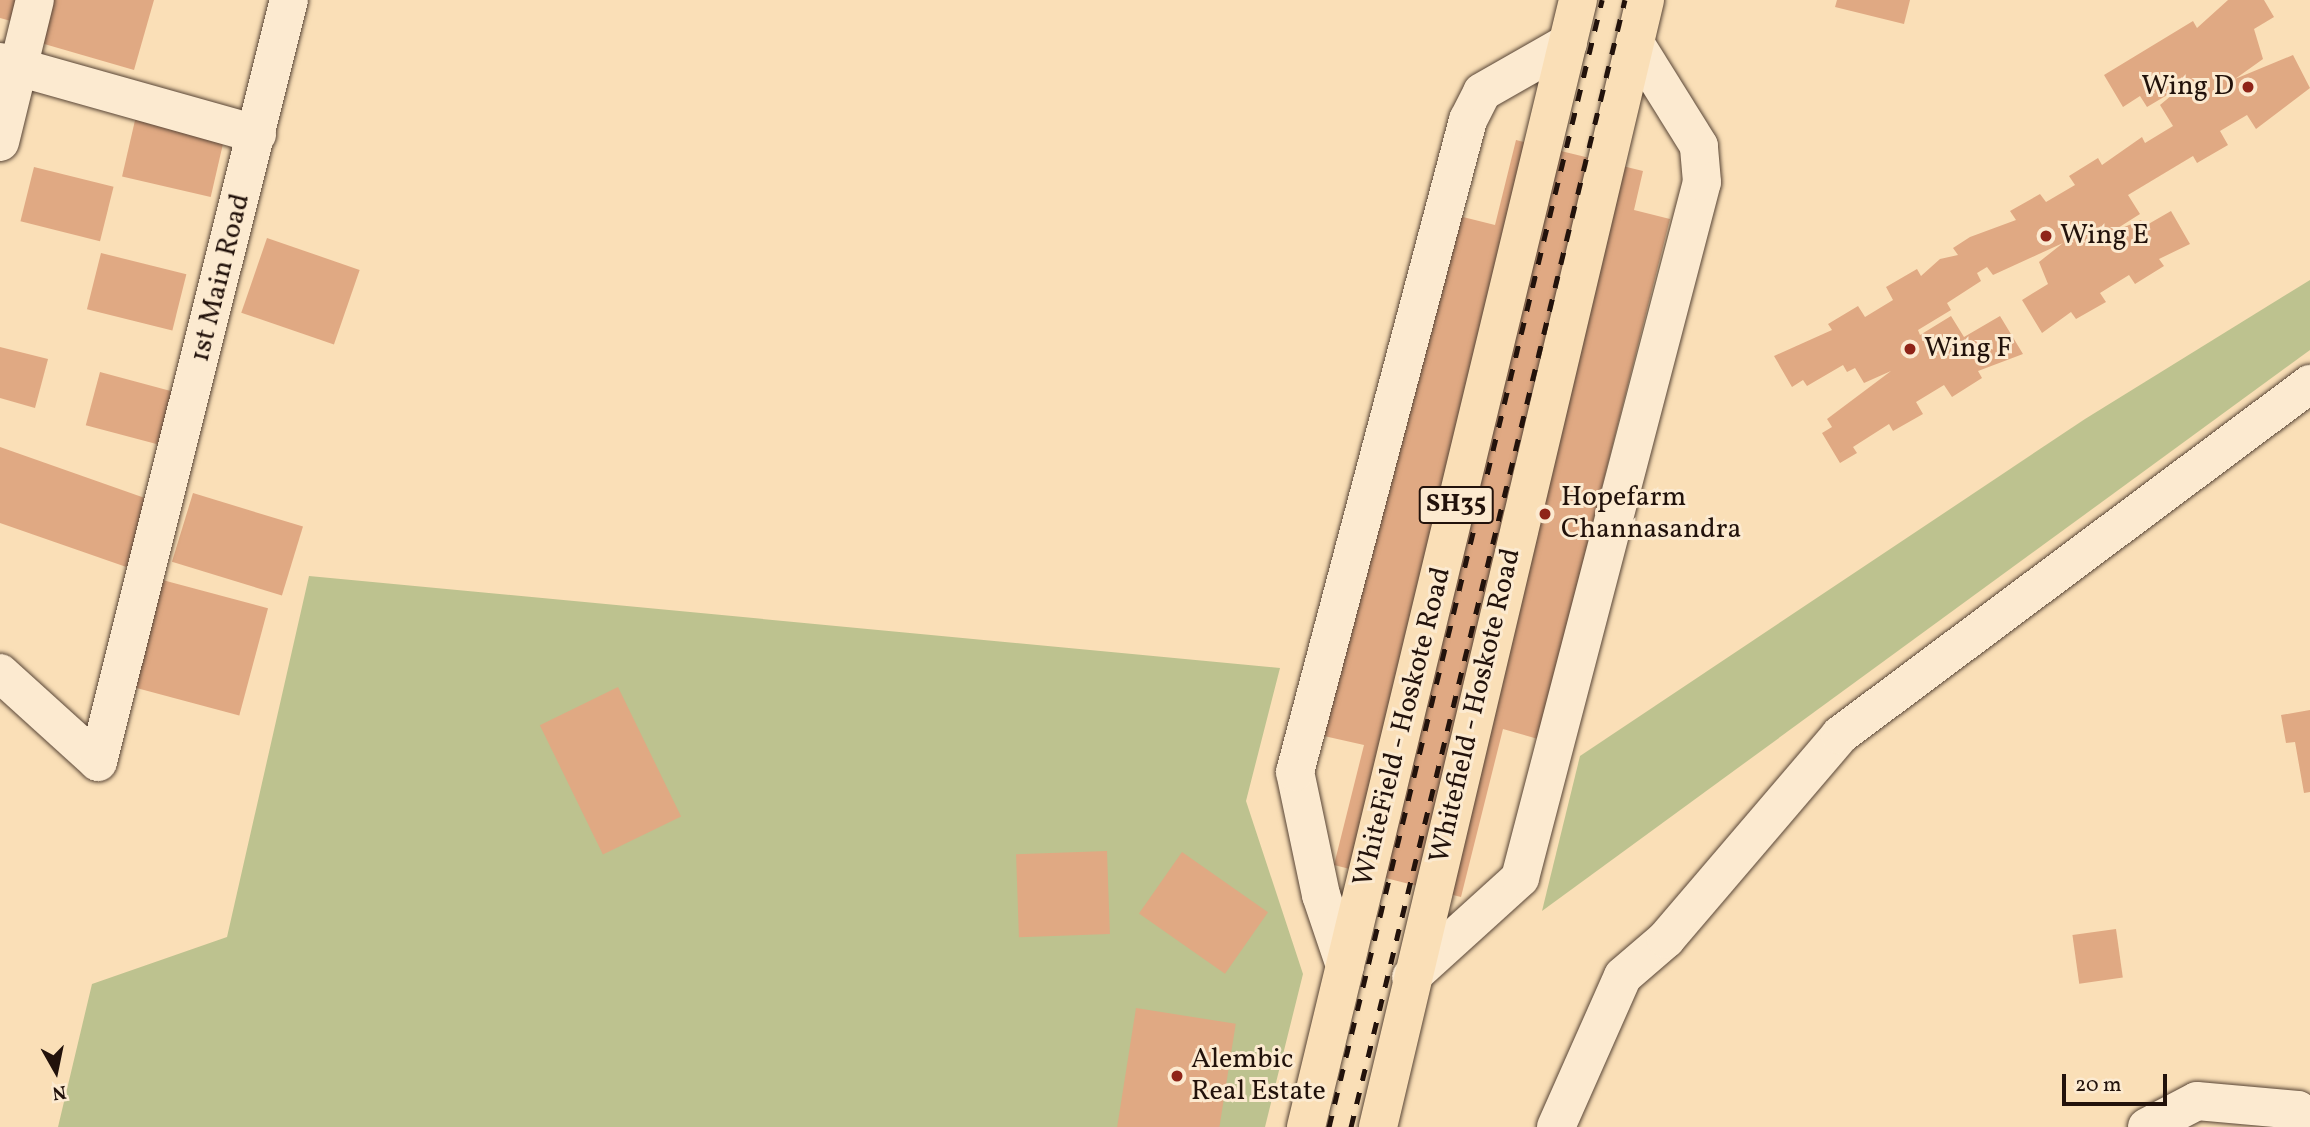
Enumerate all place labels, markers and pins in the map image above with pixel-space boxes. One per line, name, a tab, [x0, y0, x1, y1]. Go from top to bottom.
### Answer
place label: Wing D	[2141, 70, 2234, 104]
marker: Wing D	[2240, 79, 2256, 95]
place label: Wing E	[2060, 219, 2149, 253]
marker: Wing E	[2038, 228, 2054, 244]
place label: Wing F	[1924, 332, 2012, 366]
marker: Wing F	[1902, 341, 1918, 357]
place label: Hopefarm Channasandra	[1561, 481, 1741, 547]
marker: Hopefarm Channasandra	[1535, 504, 1555, 524]
place label: Alembic Real Estate	[1191, 1043, 1326, 1109]
marker: Alembic Real Estate	[1169, 1068, 1185, 1084]

